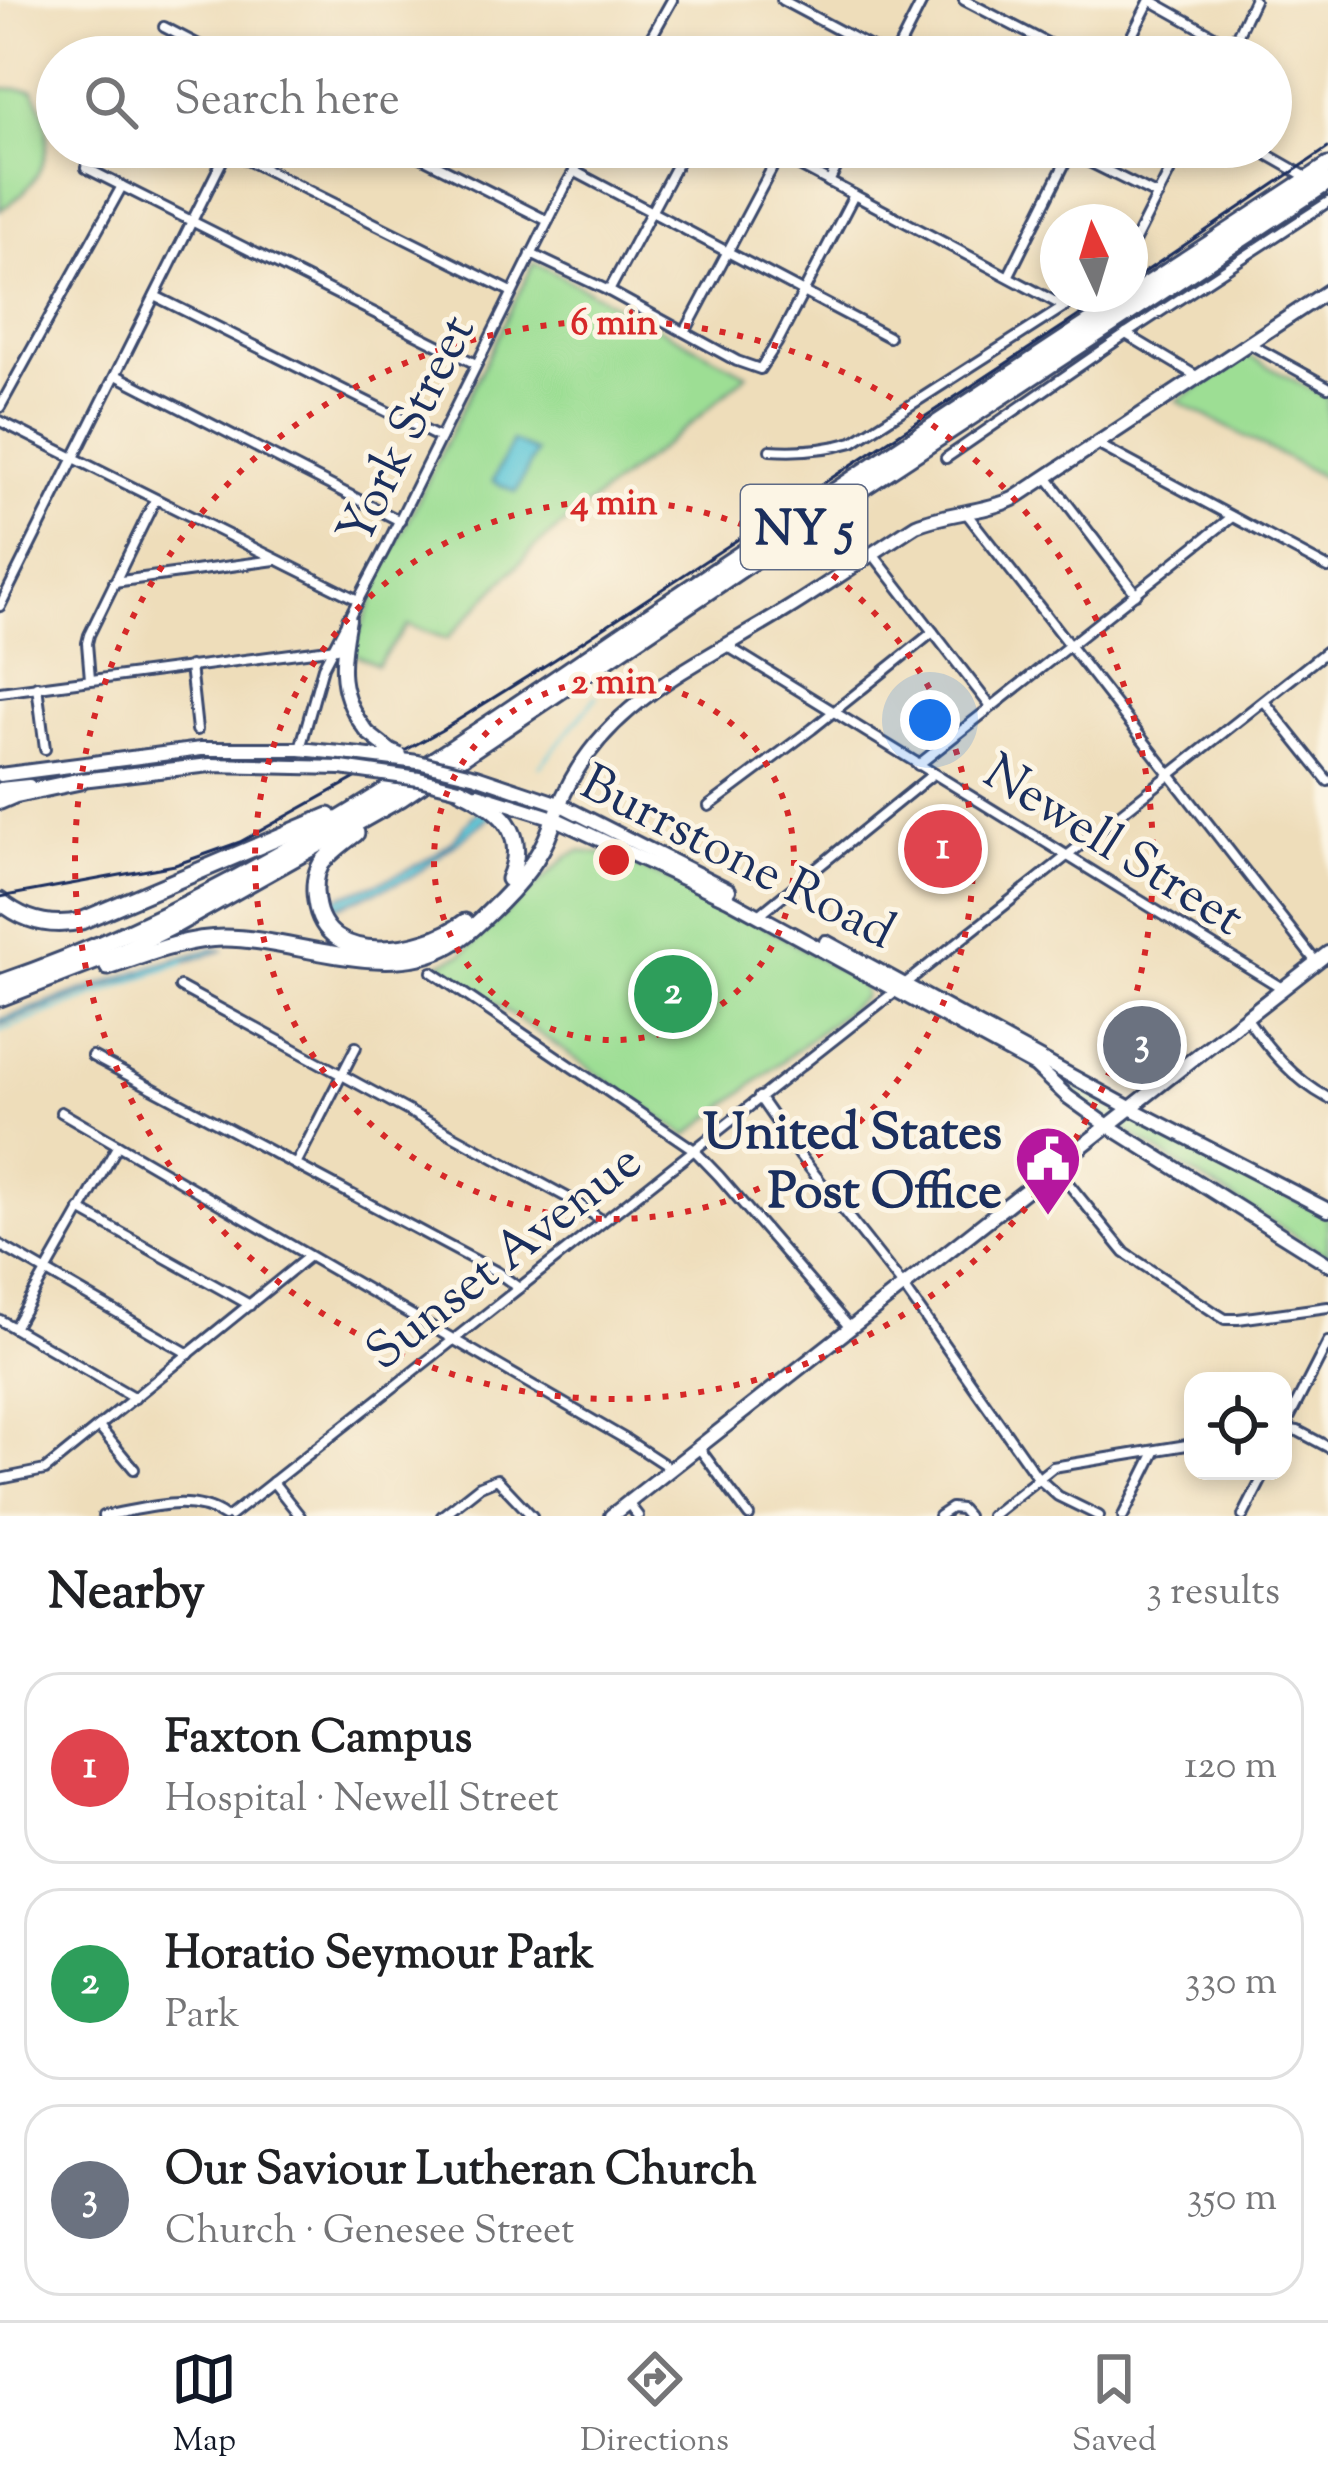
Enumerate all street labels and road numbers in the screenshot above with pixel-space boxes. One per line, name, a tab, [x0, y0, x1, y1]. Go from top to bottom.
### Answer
street label: York Street	[322, 304, 496, 559]
road number: NY 5	[741, 485, 867, 569]
street label: Newell Street	[968, 739, 1256, 957]
street label: Burrstone Road	[567, 749, 906, 971]
street label: Sunset Avenue	[352, 1128, 659, 1390]

